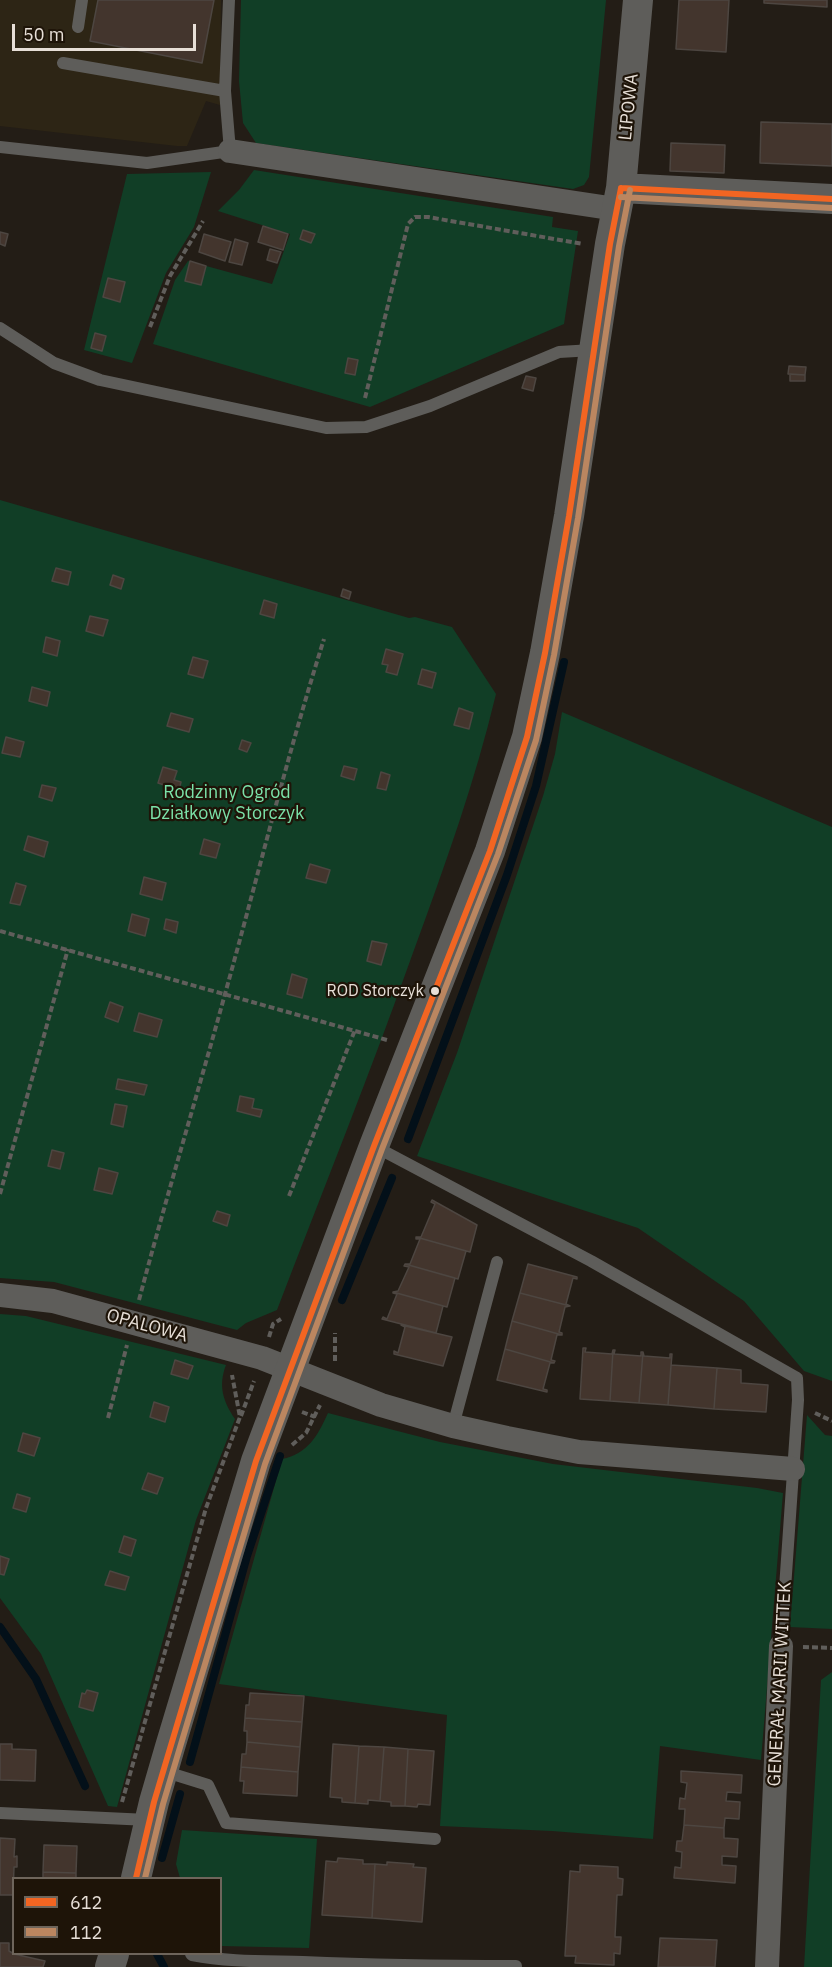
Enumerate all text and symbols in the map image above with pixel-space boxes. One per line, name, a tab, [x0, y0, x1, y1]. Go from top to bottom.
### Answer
scale bar	[15, 12, 200, 50]
text: 50 m	[23, 23, 65, 46]
street label: LIPOWA	[615, 72, 643, 142]
park label: Rodzinny Ogród Działkowy Storczyk	[150, 782, 304, 824]
place label: ROD Storczyk	[327, 981, 424, 1001]
marker: ROD Storczyk	[429, 985, 441, 997]
street label: OPALOWA	[104, 1305, 190, 1347]
street label: GENERAŁ MARII WITTEK	[764, 1581, 796, 1787]
legend	[12, 1877, 222, 1955]
text: 612	[70, 1891, 102, 1914]
text: 112	[70, 1921, 102, 1944]

